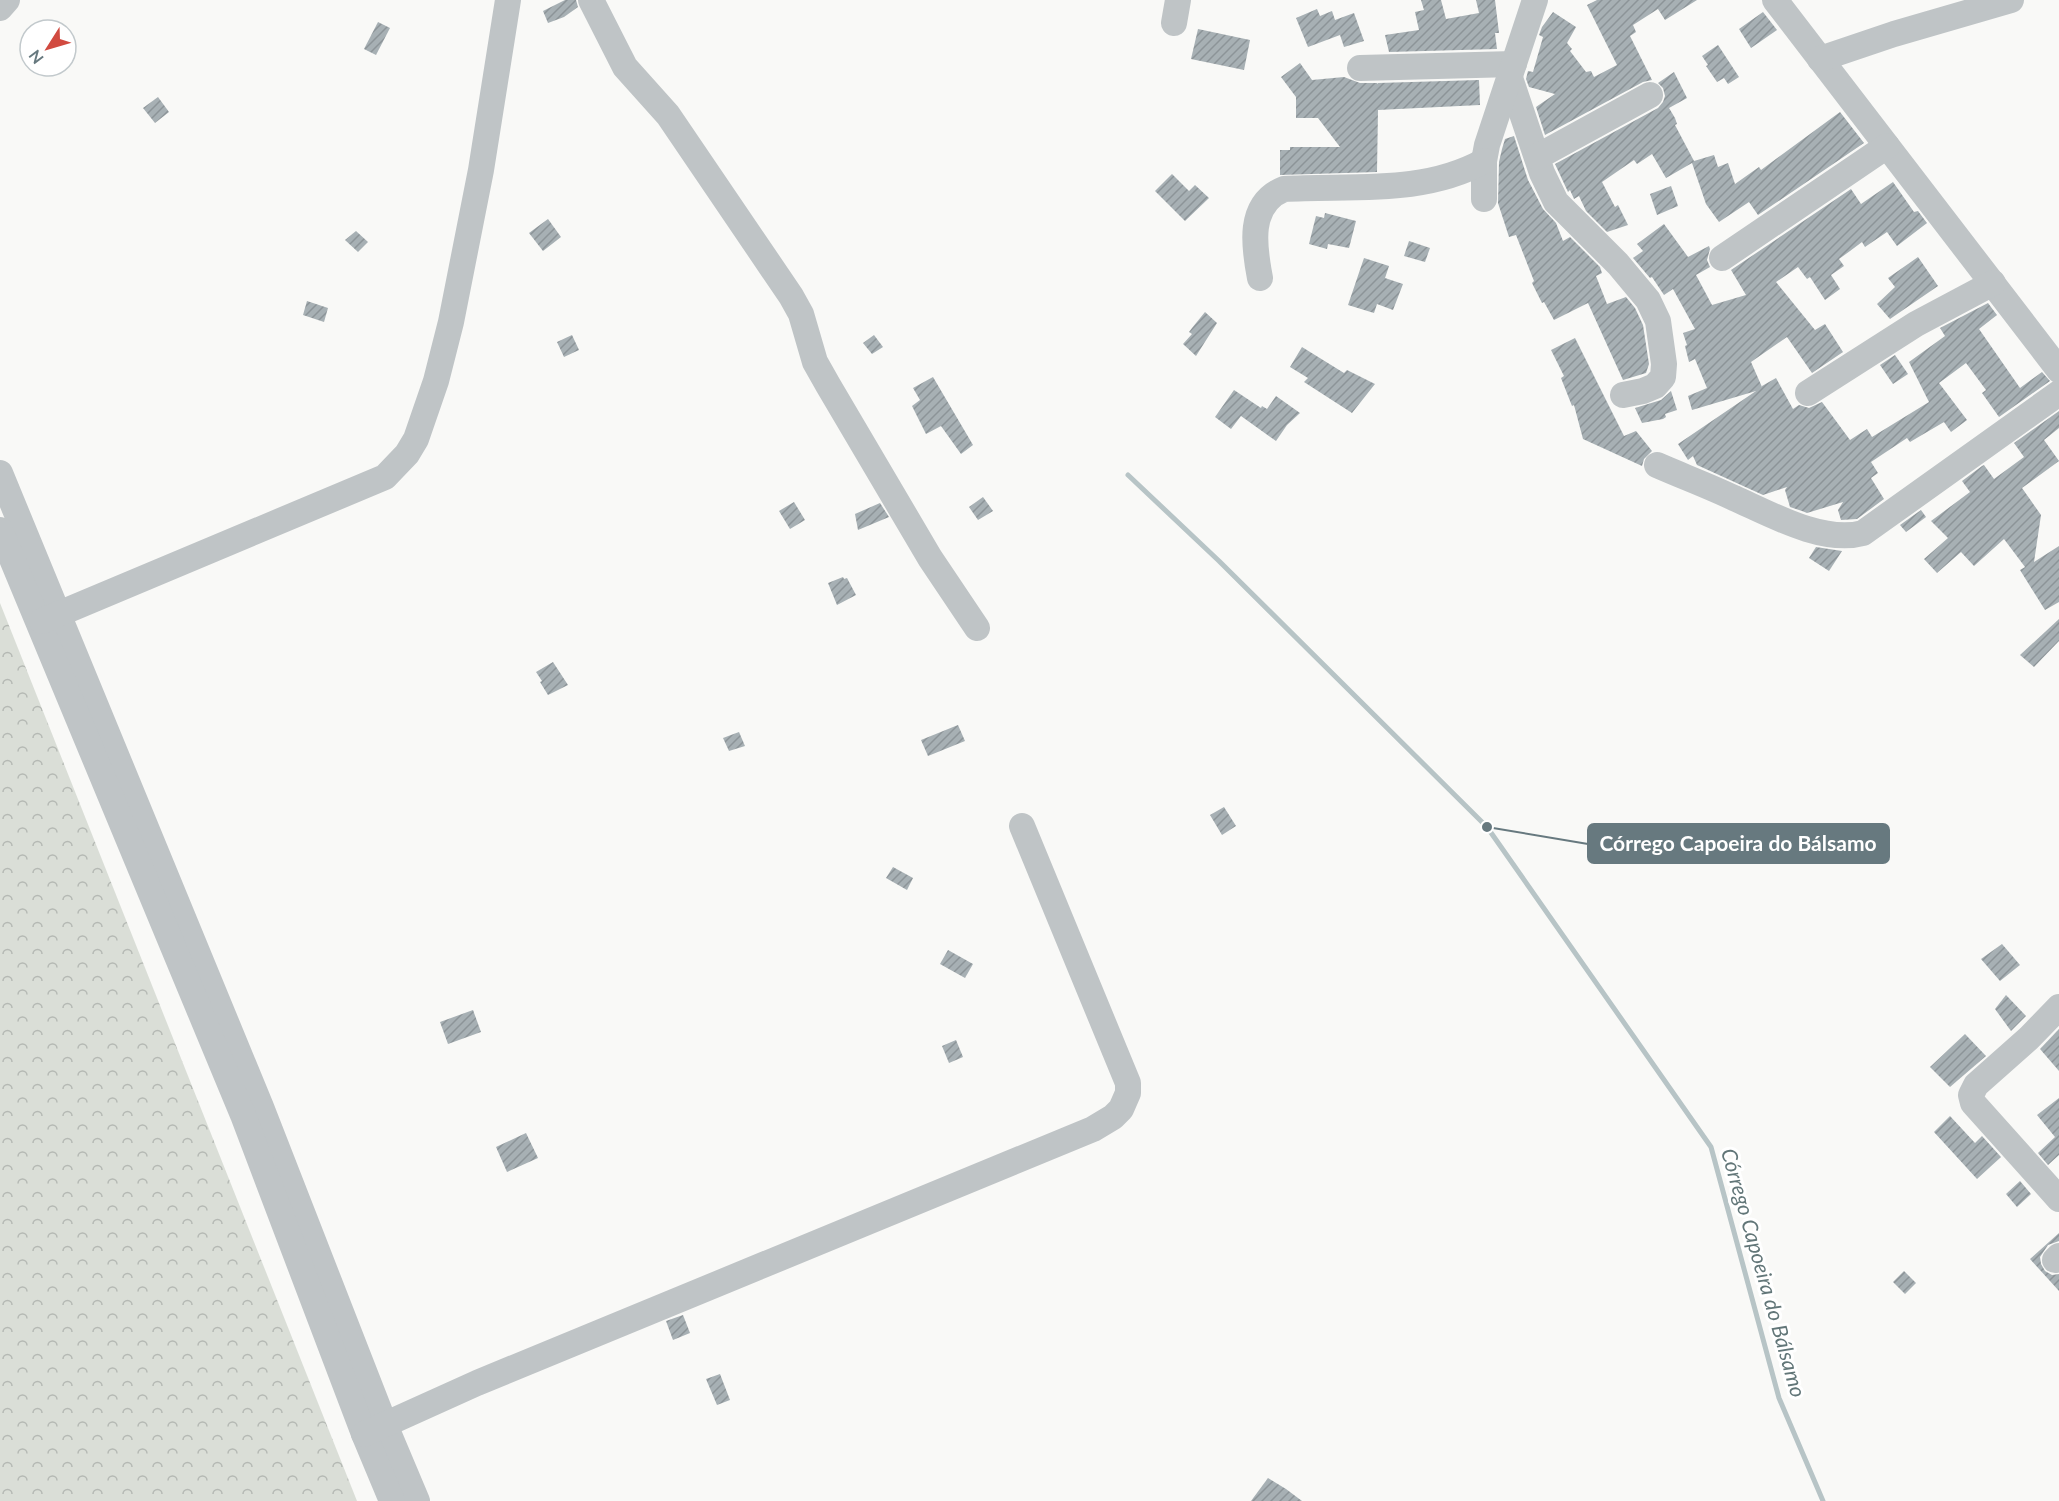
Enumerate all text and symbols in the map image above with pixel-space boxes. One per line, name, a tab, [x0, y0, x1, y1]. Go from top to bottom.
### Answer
north arrow	[18, 18, 78, 78]
text: N	[24, 47, 47, 68]
callout: Córrego Capoeira do Bálsamo	[1588, 824, 1889, 863]
text: Córrego Capoeira do Bálsamo	[1599, 830, 1877, 855]
water label: Córrego Capoeira do Bálsamo	[1717, 1145, 1812, 1400]

